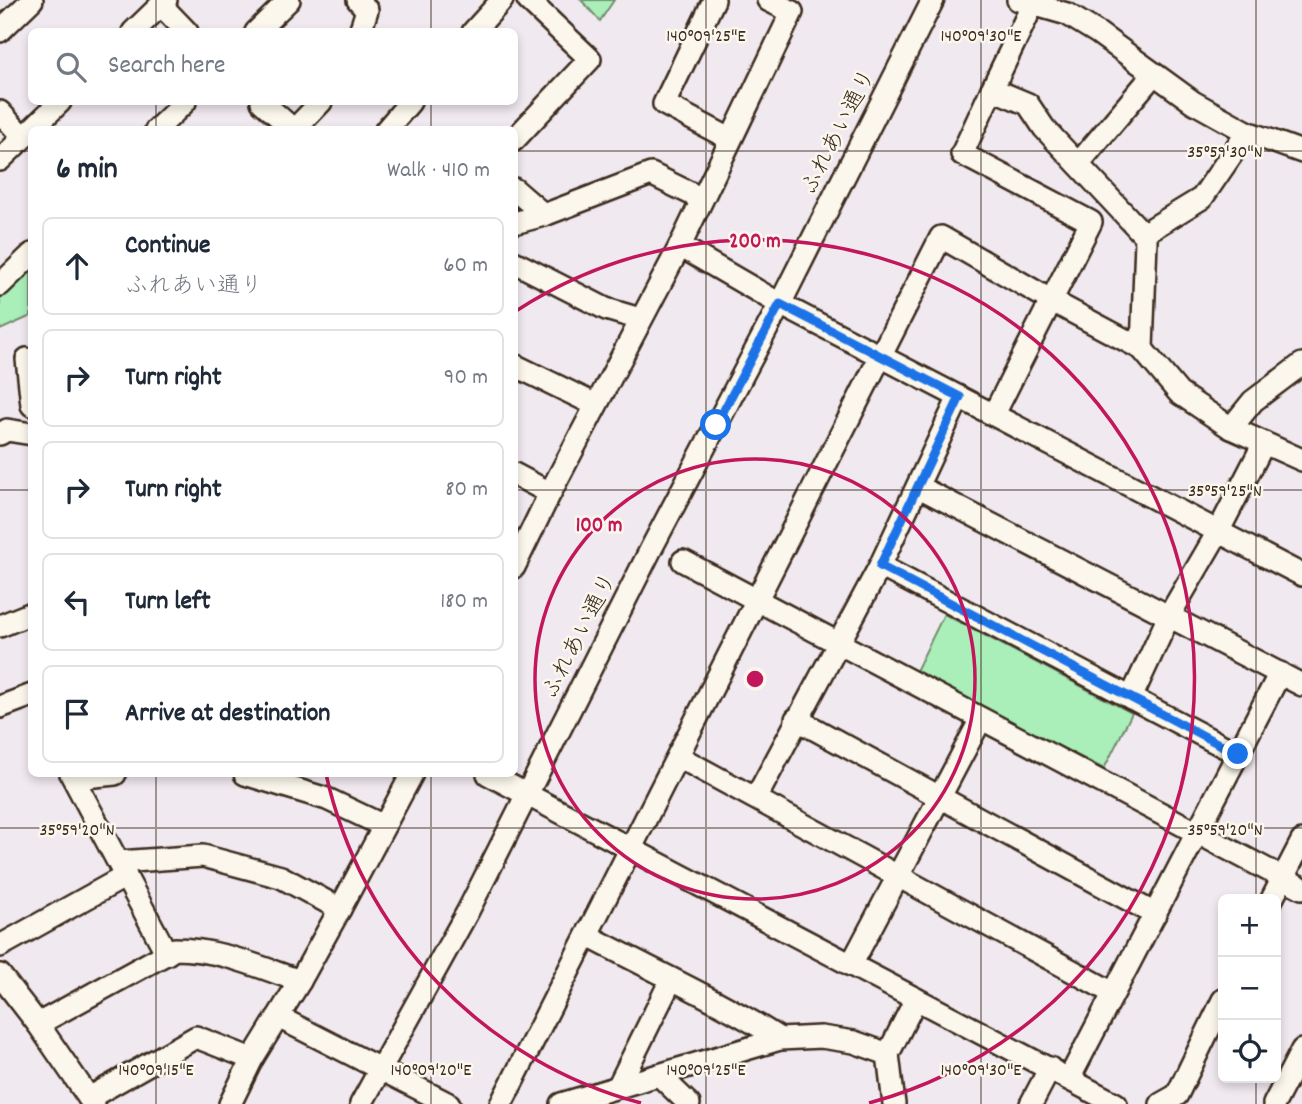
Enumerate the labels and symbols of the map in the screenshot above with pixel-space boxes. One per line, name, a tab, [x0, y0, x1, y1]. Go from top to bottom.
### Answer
text: 140°09'25"E	[666, 25, 746, 50]
text: 140°09'30"E	[941, 25, 1021, 50]
street label: ふれあい通り	[794, 64, 886, 202]
text: 35°59'30"N	[1187, 141, 1263, 166]
text: 200 m	[729, 228, 781, 258]
route start	[700, 409, 731, 440]
text: 35°59'25"N	[1188, 480, 1262, 505]
text: 100 m	[576, 512, 622, 542]
street label: ふれあい通り	[535, 568, 627, 706]
centre of rings	[743, 667, 767, 691]
route end	[1222, 738, 1253, 769]
text: 35°59'20"N	[39, 819, 115, 844]
text: 35°59'20"N	[1187, 819, 1263, 844]
text: 140°09'15"E	[118, 1059, 194, 1084]
text: 140°09'20"E	[391, 1059, 471, 1084]
text: 140°09'25"E	[666, 1059, 746, 1084]
text: 140°09'30"E	[941, 1059, 1021, 1084]

